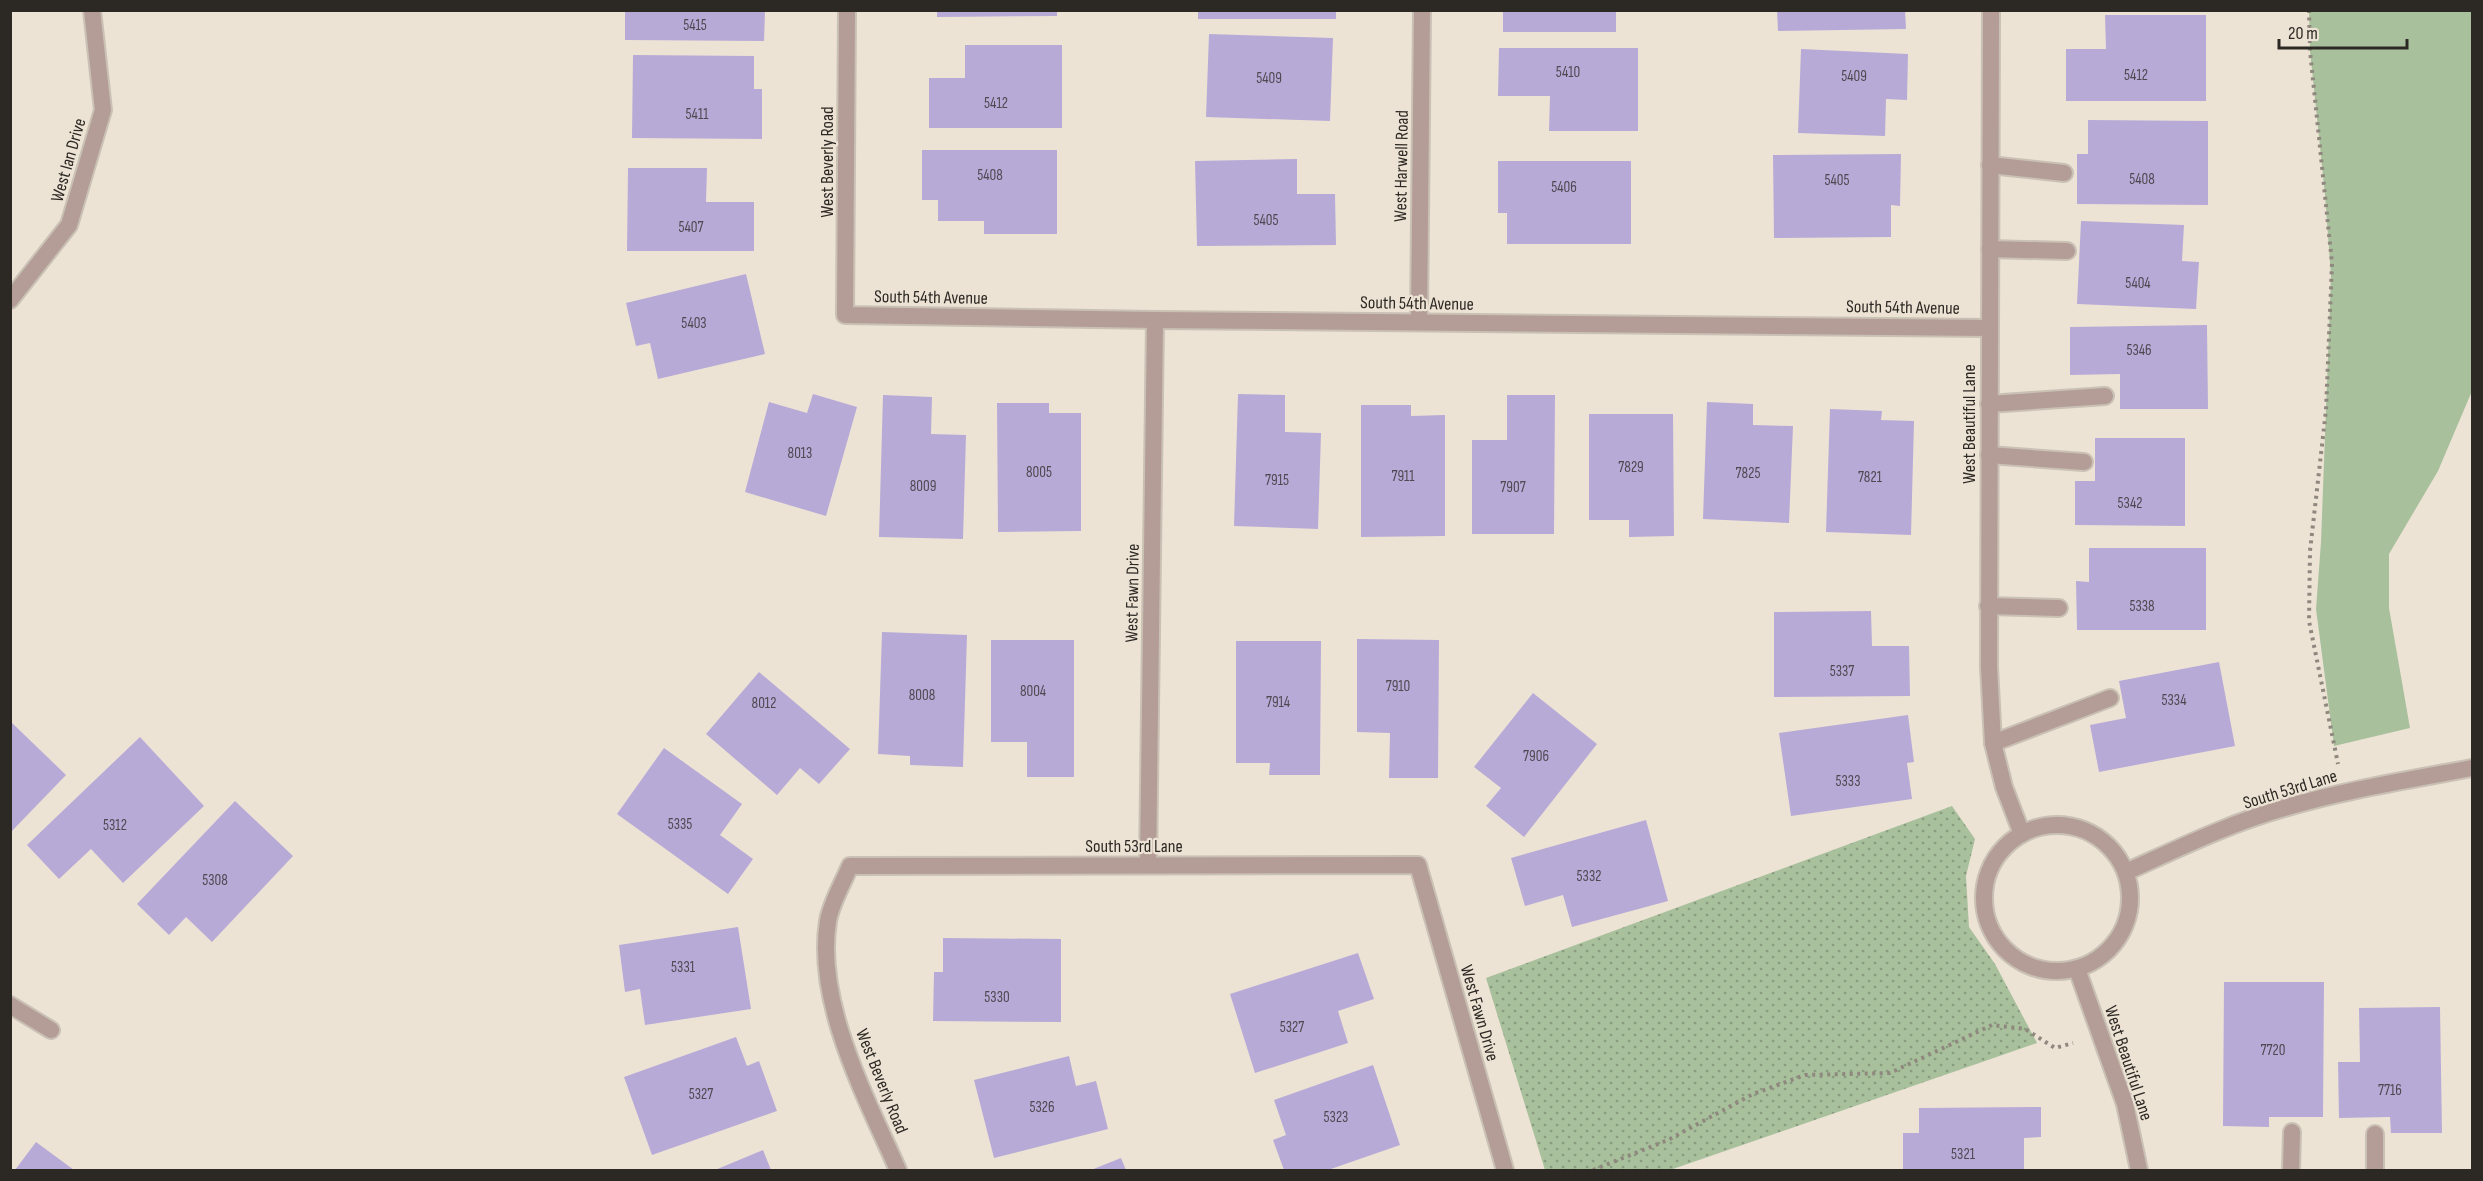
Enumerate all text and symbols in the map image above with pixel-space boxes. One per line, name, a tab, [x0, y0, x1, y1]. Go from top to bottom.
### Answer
scale bar	[2279, 12, 2406, 50]
house number: 5415	[683, 16, 707, 35]
text: 20 m	[2288, 23, 2318, 44]
house number: 5410	[1556, 63, 1580, 82]
house number: 5412	[2124, 66, 2148, 85]
house number: 5409	[1841, 67, 1867, 86]
house number: 5409	[1256, 69, 1282, 88]
house number: 5412	[984, 94, 1008, 113]
house number: 5411	[686, 105, 709, 124]
street label: West Beverly Road	[817, 107, 838, 217]
street label: West Harwell Road	[1390, 110, 1413, 222]
street label: West Ian Drive	[47, 116, 90, 204]
house number: 5408	[977, 166, 1003, 185]
house number: 5408	[2129, 170, 2155, 189]
house number: 5405	[1824, 171, 1850, 190]
house number: 5406	[1551, 178, 1577, 197]
house number: 5405	[1253, 211, 1279, 230]
house number: 5407	[679, 218, 704, 237]
house number: 5404	[2125, 274, 2151, 293]
street label: South 54th Avenue	[874, 286, 988, 309]
street label: South 54th Avenue	[1360, 292, 1474, 315]
street label: South 54th Avenue	[1846, 296, 1960, 319]
house number: 5403	[681, 314, 707, 333]
house number: 5346	[2126, 341, 2152, 360]
street label: West Beautiful Lane	[1959, 364, 1980, 484]
house number: 8013	[788, 444, 812, 463]
house number: 7829	[1618, 458, 1644, 477]
house number: 8005	[1026, 463, 1052, 482]
house number: 7825	[1736, 464, 1760, 483]
house number: 7911	[1391, 467, 1415, 486]
house number: 7821	[1858, 468, 1883, 487]
house number: 7915	[1265, 471, 1289, 490]
house number: 8009	[910, 477, 936, 496]
house number: 7907	[1500, 478, 1526, 497]
house number: 5342	[2118, 494, 2142, 513]
street label: West Fawn Drive	[1121, 543, 1144, 643]
house number: 5338	[2129, 597, 2155, 616]
house number: 5337	[1830, 662, 1854, 681]
house number: 7910	[1386, 677, 1410, 696]
house number: 8004	[1020, 682, 1046, 701]
house number: 8008	[909, 686, 935, 705]
house number: 5334	[2162, 691, 2186, 710]
house number: 7914	[1266, 693, 1290, 712]
house number: 8012	[752, 694, 776, 713]
house number: 7906	[1523, 747, 1549, 766]
street label: South 53rd Lane	[2241, 765, 2340, 814]
house number: 5333	[1836, 772, 1860, 791]
house number: 5335	[668, 815, 692, 834]
house number: 5312	[103, 816, 127, 835]
street label: South 53rd Lane	[1085, 836, 1183, 857]
house number: 5332	[1577, 867, 1601, 886]
house number: 5308	[202, 871, 228, 890]
house number: 5331	[671, 958, 696, 977]
street label: West Fawn Drive	[1456, 963, 1503, 1064]
house number: 5330	[984, 988, 1010, 1007]
street label: West Beautiful Lane	[2100, 1003, 2157, 1123]
house number: 5327	[1280, 1018, 1304, 1037]
street label: West Beverly Road	[851, 1026, 912, 1137]
house number: 7720	[2261, 1041, 2285, 1060]
house number: 7716	[2378, 1081, 2402, 1100]
house number: 5327	[689, 1085, 713, 1104]
house number: 5326	[1029, 1098, 1055, 1117]
house number: 5323	[1324, 1108, 1348, 1127]
house number: 5321	[1951, 1145, 1976, 1164]

